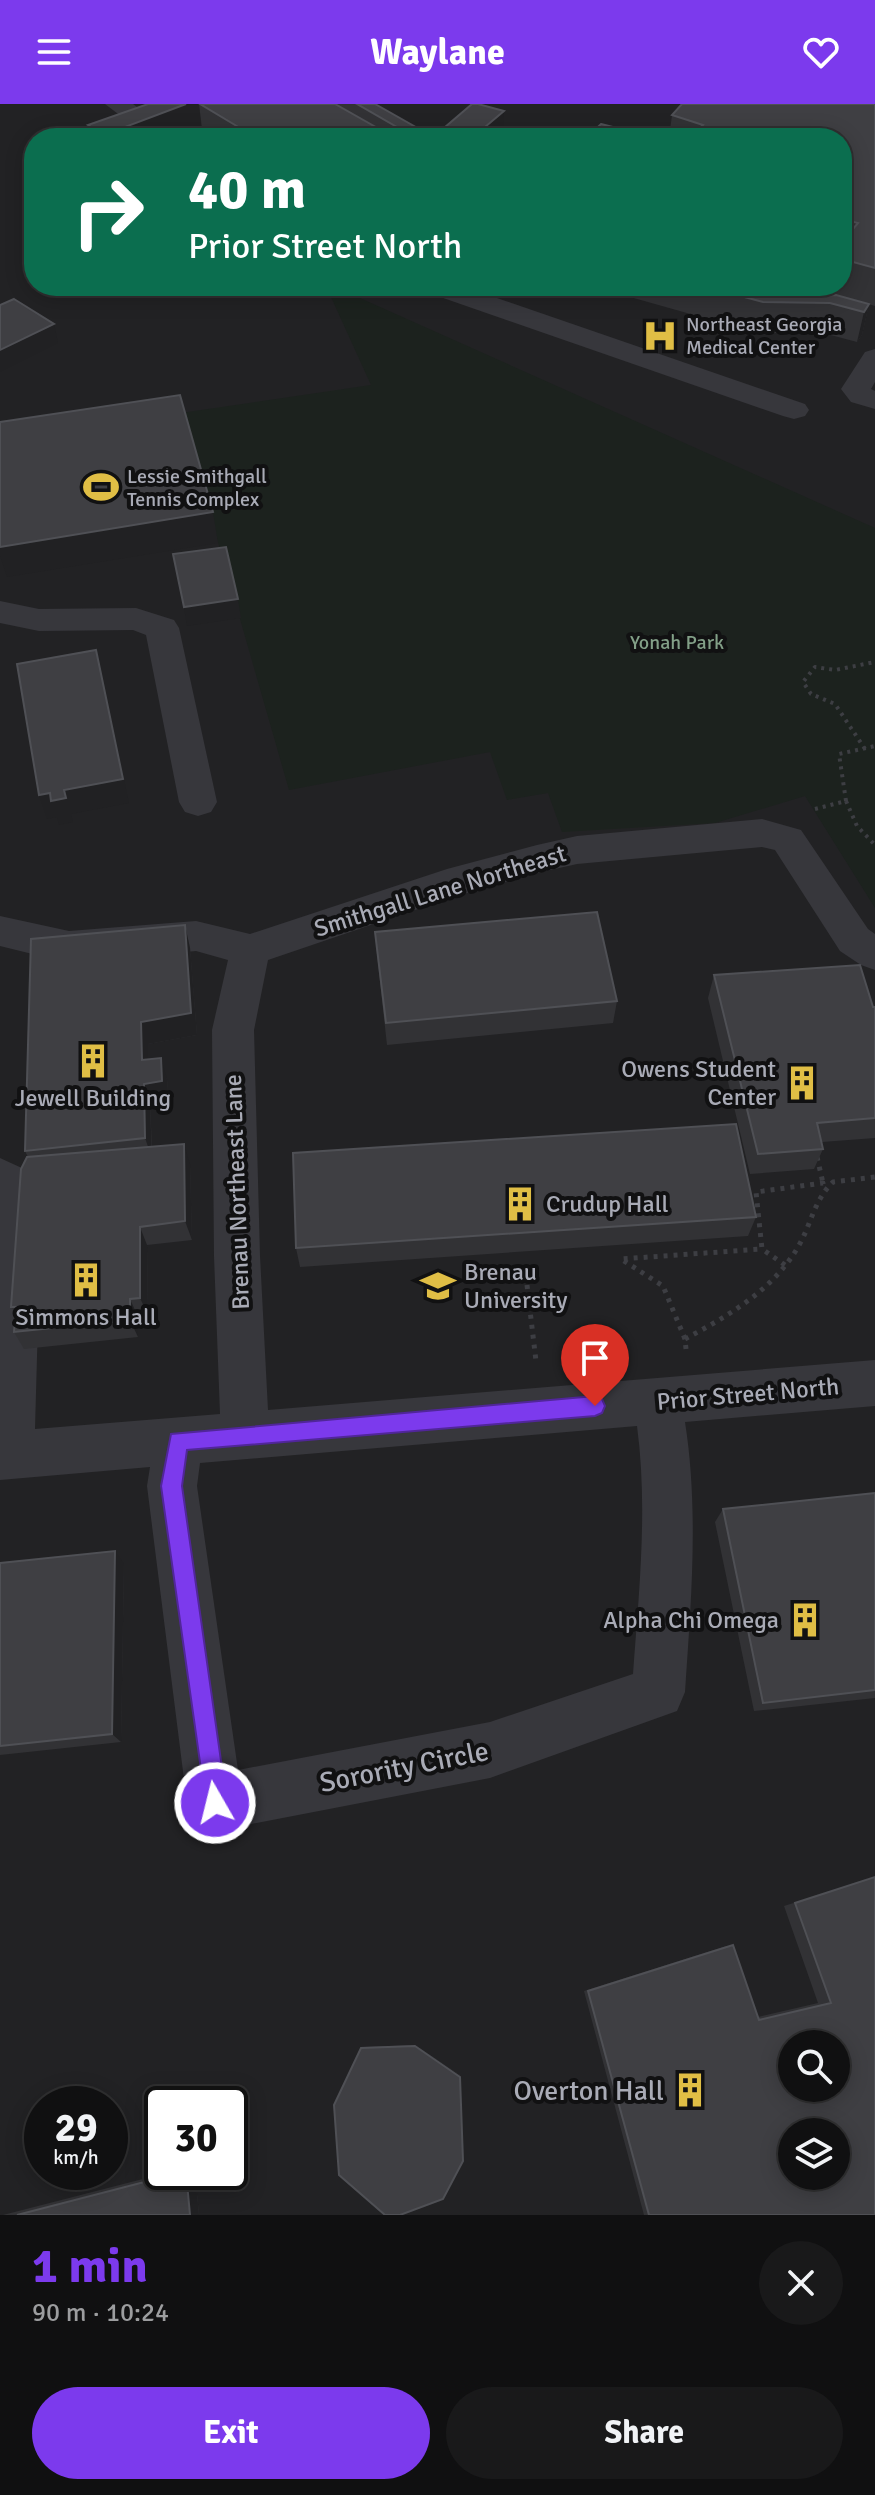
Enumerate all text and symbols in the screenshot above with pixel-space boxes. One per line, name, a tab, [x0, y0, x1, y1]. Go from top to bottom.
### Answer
icon: menu	[32, 30, 76, 74]
text: Waylane	[370, 30, 505, 75]
icon: heart	[799, 30, 843, 74]
text: 40 m	[188, 155, 306, 224]
icon: right	[56, 160, 160, 264]
text: Prior Street North	[188, 224, 462, 269]
place label: Northeast Georgia Medical Center	[686, 312, 842, 360]
hospital icon: Northeast Georgia Medical Center	[641, 317, 679, 355]
place label: Lessie Smithgall Tennis Complex	[127, 464, 267, 512]
sports icon: Lessie Smithgall Tennis Complex	[82, 468, 120, 506]
park label: Yonah Park	[630, 630, 724, 655]
street label: Smithgall Lane Northeast	[310, 838, 570, 944]
building icon: Jewell Building	[74, 1042, 112, 1080]
place label: Owens Student Center	[621, 1054, 776, 1112]
building icon: Owens Student Center	[783, 1064, 821, 1102]
street label: Brenau Northeast Lane	[218, 1074, 256, 1310]
place label: Jewell Building	[15, 1083, 171, 1113]
building icon: Crudup Hall	[501, 1185, 539, 1223]
place label: Crudup Hall	[546, 1189, 669, 1219]
place label: Brenau University	[464, 1257, 568, 1315]
building icon: Simmons Hall	[67, 1261, 105, 1299]
school or university icon: Brenau University	[419, 1267, 457, 1305]
place label: Simmons Hall	[15, 1302, 157, 1332]
pin	[561, 1324, 629, 1406]
icon: arrive	[573, 1336, 617, 1380]
street label: Prior Street North	[656, 1371, 840, 1417]
building icon: Alpha Chi Omega	[786, 1601, 824, 1639]
place label: Alpha Chi Omega	[603, 1605, 779, 1635]
street label: Sorority Circle	[317, 1734, 491, 1800]
position arrow	[173, 1761, 257, 1845]
map controls	[778, 2030, 850, 2190]
button: search	[778, 2030, 850, 2102]
building icon: Overton Hall	[671, 2071, 709, 2109]
place label: Overton Hall	[514, 2074, 664, 2108]
speed limit sign: 30	[144, 2086, 248, 2190]
text: 29	[54, 2103, 98, 2153]
button: layers	[778, 2118, 850, 2190]
text: km/h	[53, 2145, 99, 2170]
text: 1 min	[32, 2237, 148, 2296]
button: close	[759, 2241, 843, 2325]
text: 90 m · 10:24	[32, 2297, 169, 2329]
button: Exit	[32, 2387, 430, 2479]
button: Share	[446, 2387, 843, 2479]

